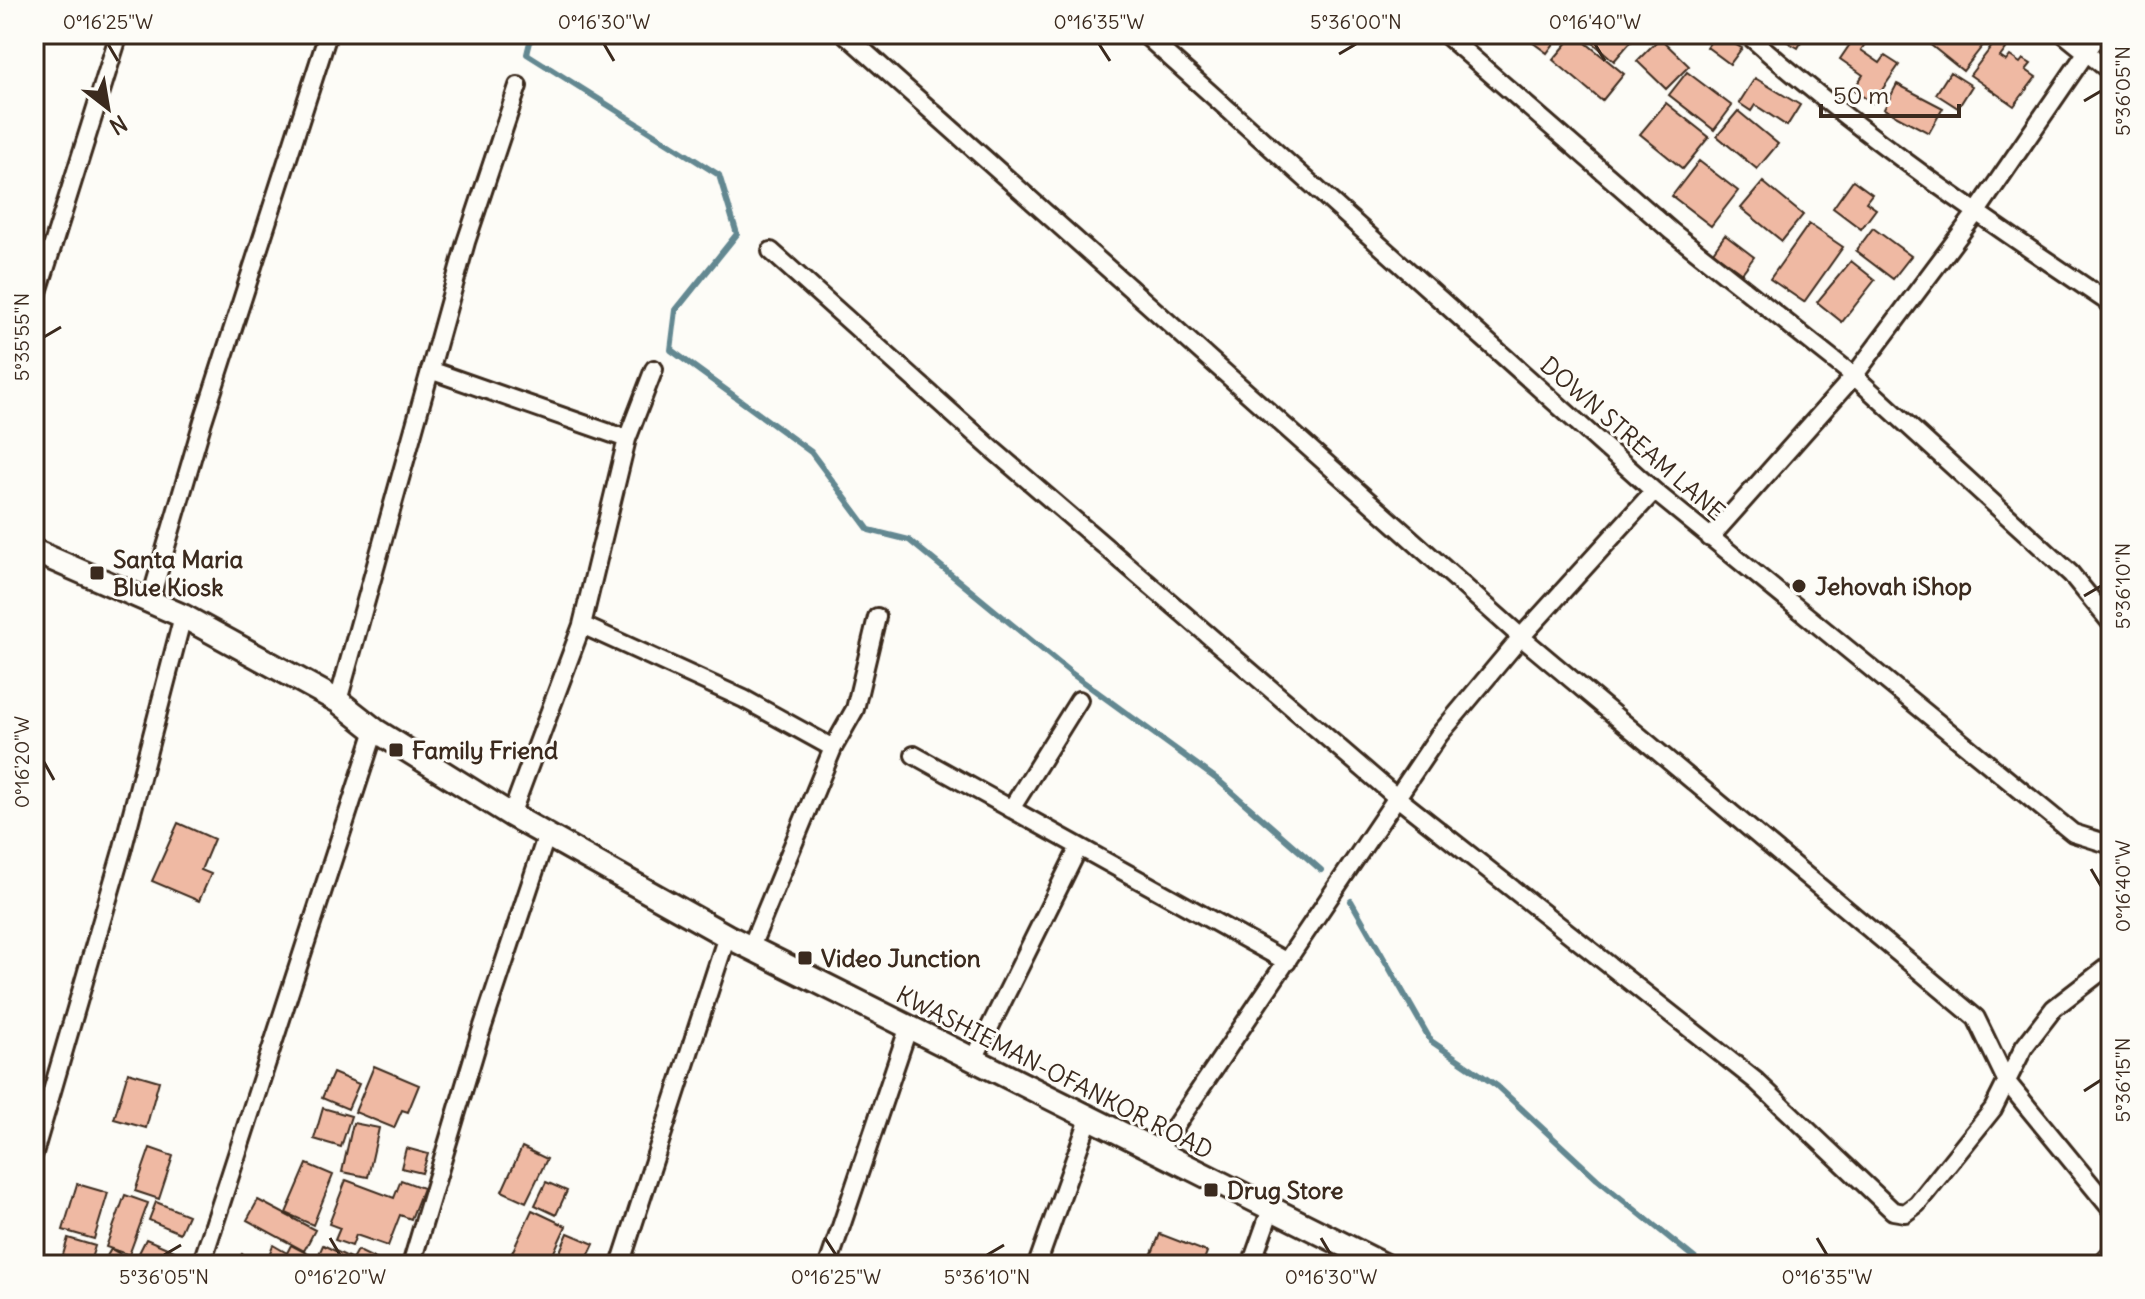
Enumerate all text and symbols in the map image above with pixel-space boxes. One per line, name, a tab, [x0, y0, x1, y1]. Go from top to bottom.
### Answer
text: 0°16'25"W	[63, 9, 153, 34]
text: 0°16'30"W	[558, 9, 650, 34]
text: 0°16'35"W	[1054, 9, 1145, 34]
text: 5°36'00"N	[1310, 9, 1402, 34]
text: 0°16'40"W	[1549, 9, 1641, 34]
text: 5°36'05"N	[2110, 46, 2135, 136]
north arrow	[68, 68, 148, 148]
scale bar	[1821, 68, 1959, 118]
text: 50 m	[1833, 80, 1889, 110]
text: N	[105, 109, 132, 141]
text: 5°35'55"N	[9, 293, 34, 381]
street label: DOWN STREAM LANE	[1535, 350, 1731, 526]
text: 5°36'10"N	[2110, 543, 2135, 629]
place label: Santa Maria Blue Kiosk	[113, 544, 243, 602]
marker: Santa Maria Blue Kiosk	[88, 564, 106, 582]
place label: Jehovah iShop	[1815, 571, 1972, 601]
marker: Jehovah iShop	[1790, 577, 1808, 595]
text: 0°16'20"W	[9, 716, 34, 808]
place label: Family Friend	[412, 735, 558, 765]
marker: Family Friend	[387, 741, 405, 759]
text: 0°16'40"W	[2110, 840, 2135, 932]
place label: Video Junction	[821, 943, 981, 973]
marker: Video Junction	[796, 949, 814, 967]
street label: KWASHIEMAN-OFANKOR ROAD	[892, 979, 1218, 1165]
text: 5°36'15"N	[2110, 1038, 2135, 1122]
place label: Drug Store	[1227, 1175, 1343, 1205]
marker: Drug Store	[1202, 1181, 1220, 1199]
text: 5°36'05"N	[119, 1264, 209, 1289]
text: 0°16'20"W	[294, 1264, 386, 1289]
text: 0°16'25"W	[791, 1264, 881, 1289]
text: 5°36'10"N	[944, 1264, 1030, 1289]
text: 0°16'30"W	[1285, 1264, 1377, 1289]
text: 0°16'35"W	[1782, 1264, 1873, 1289]

